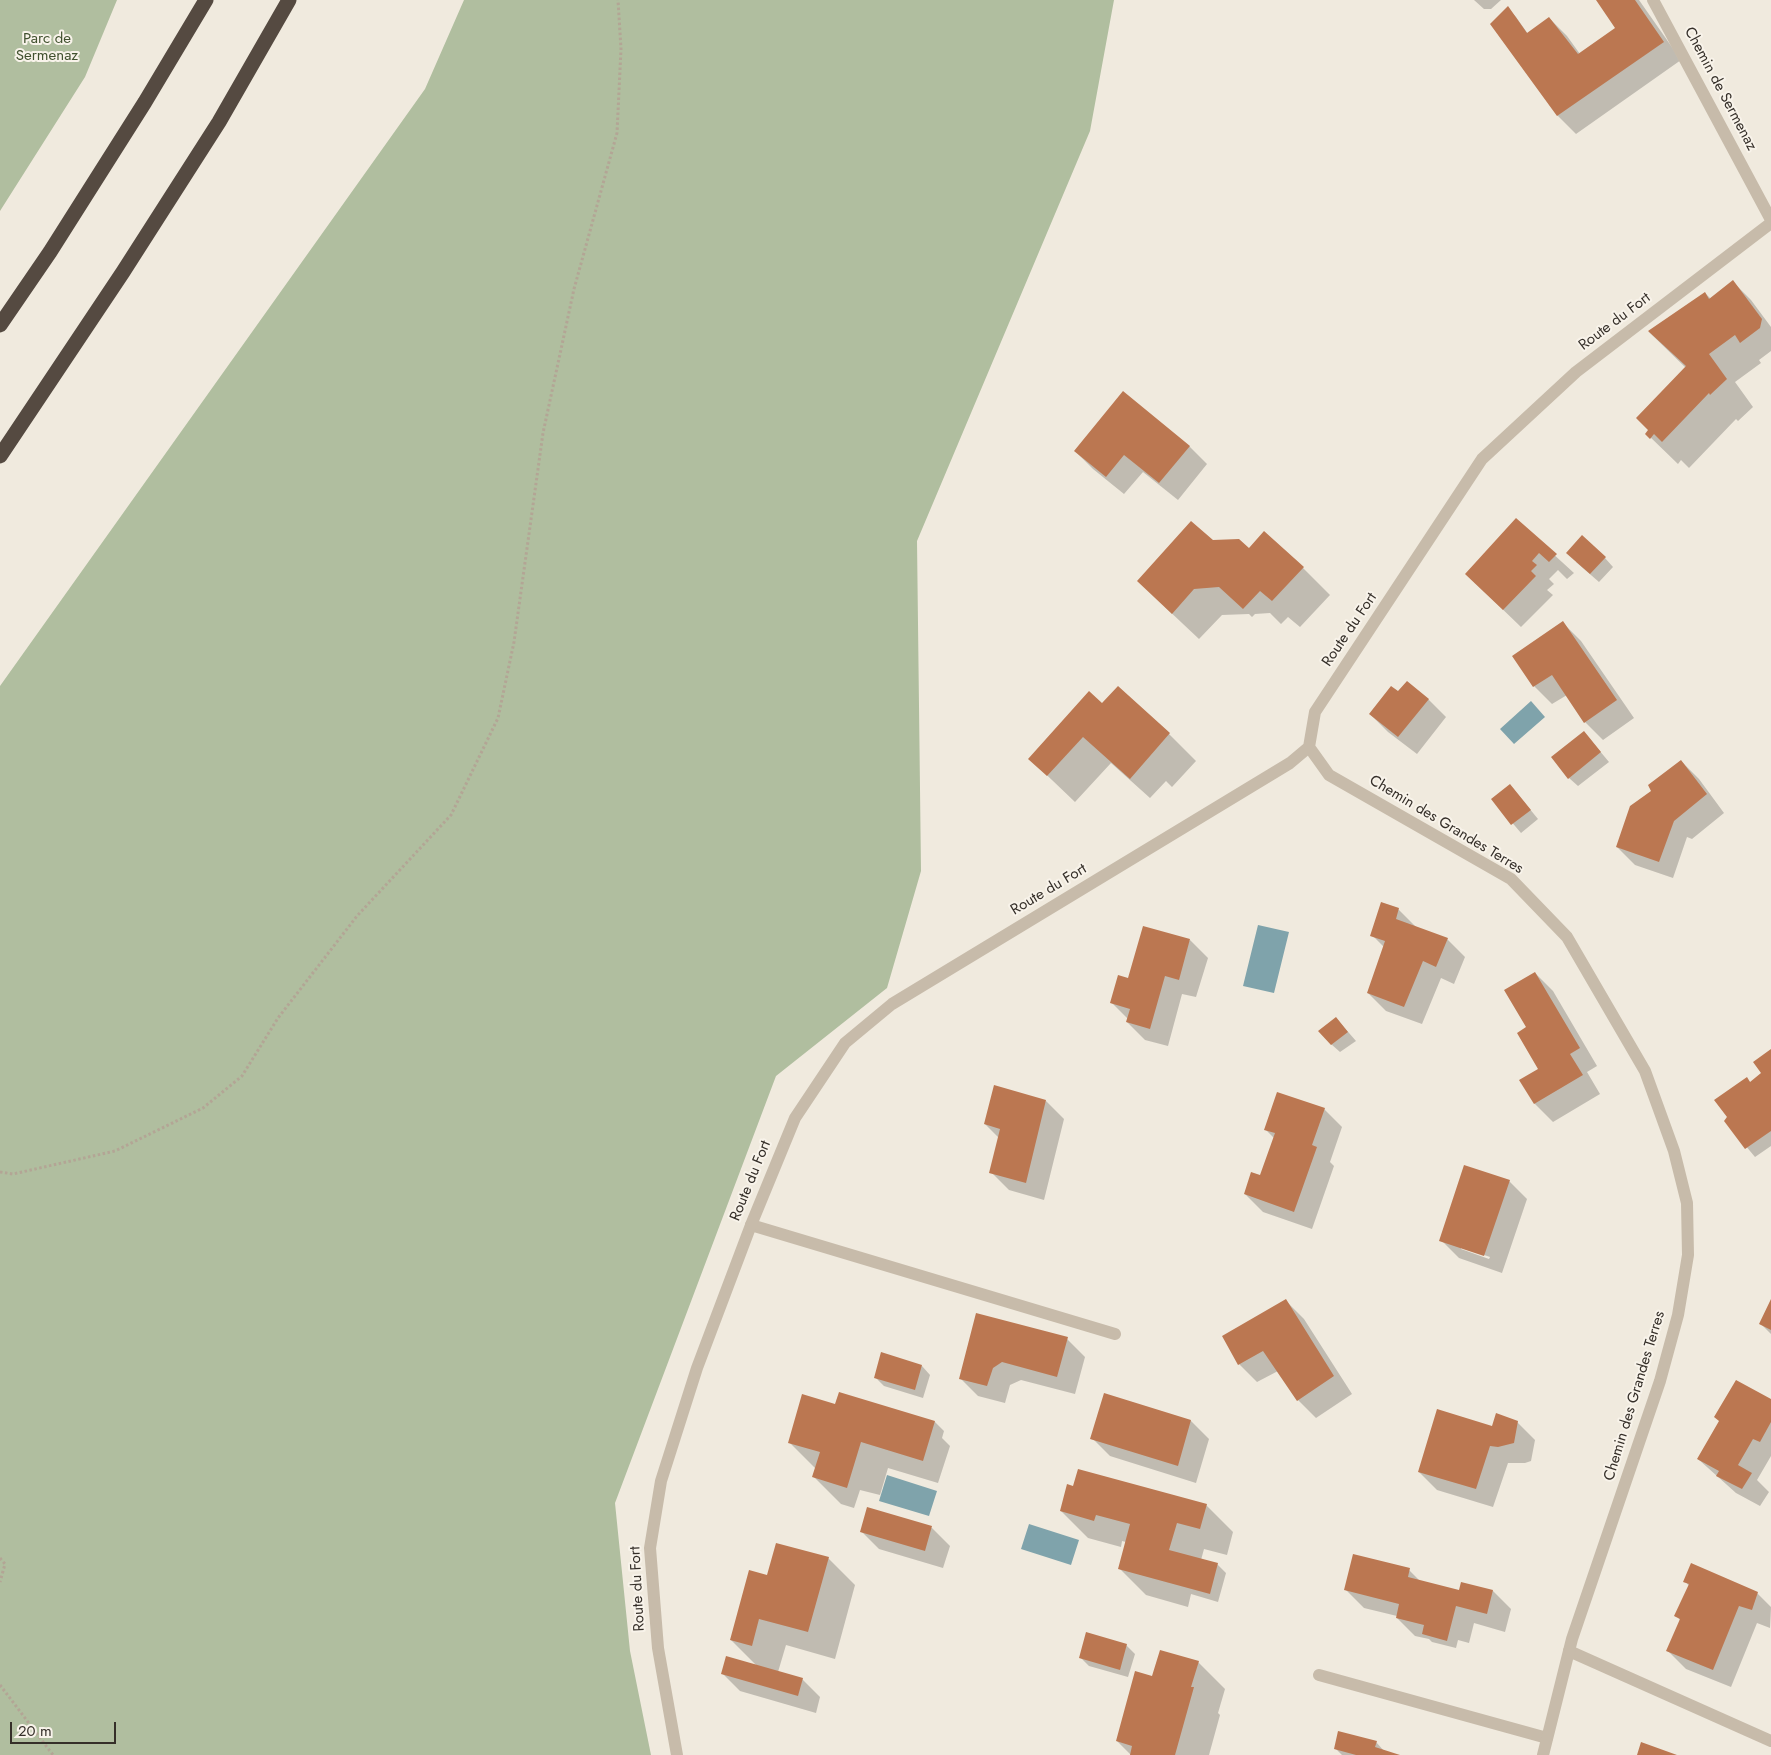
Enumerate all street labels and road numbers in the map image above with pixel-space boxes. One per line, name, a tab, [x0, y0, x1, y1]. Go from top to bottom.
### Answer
street label: Chemin de Sermenaz	[1680, 24, 1760, 154]
street label: Route du Fort	[1576, 289, 1654, 355]
street label: Route du Fort	[1319, 590, 1381, 670]
street label: Chemin des Grandes Terres	[1366, 772, 1526, 878]
street label: Route du Fort	[1008, 860, 1090, 920]
street label: Route du Fort	[727, 1138, 775, 1224]
street label: Chemin des Grandes Terres	[1601, 1309, 1669, 1483]
street label: Route du Fort	[627, 1546, 649, 1632]

